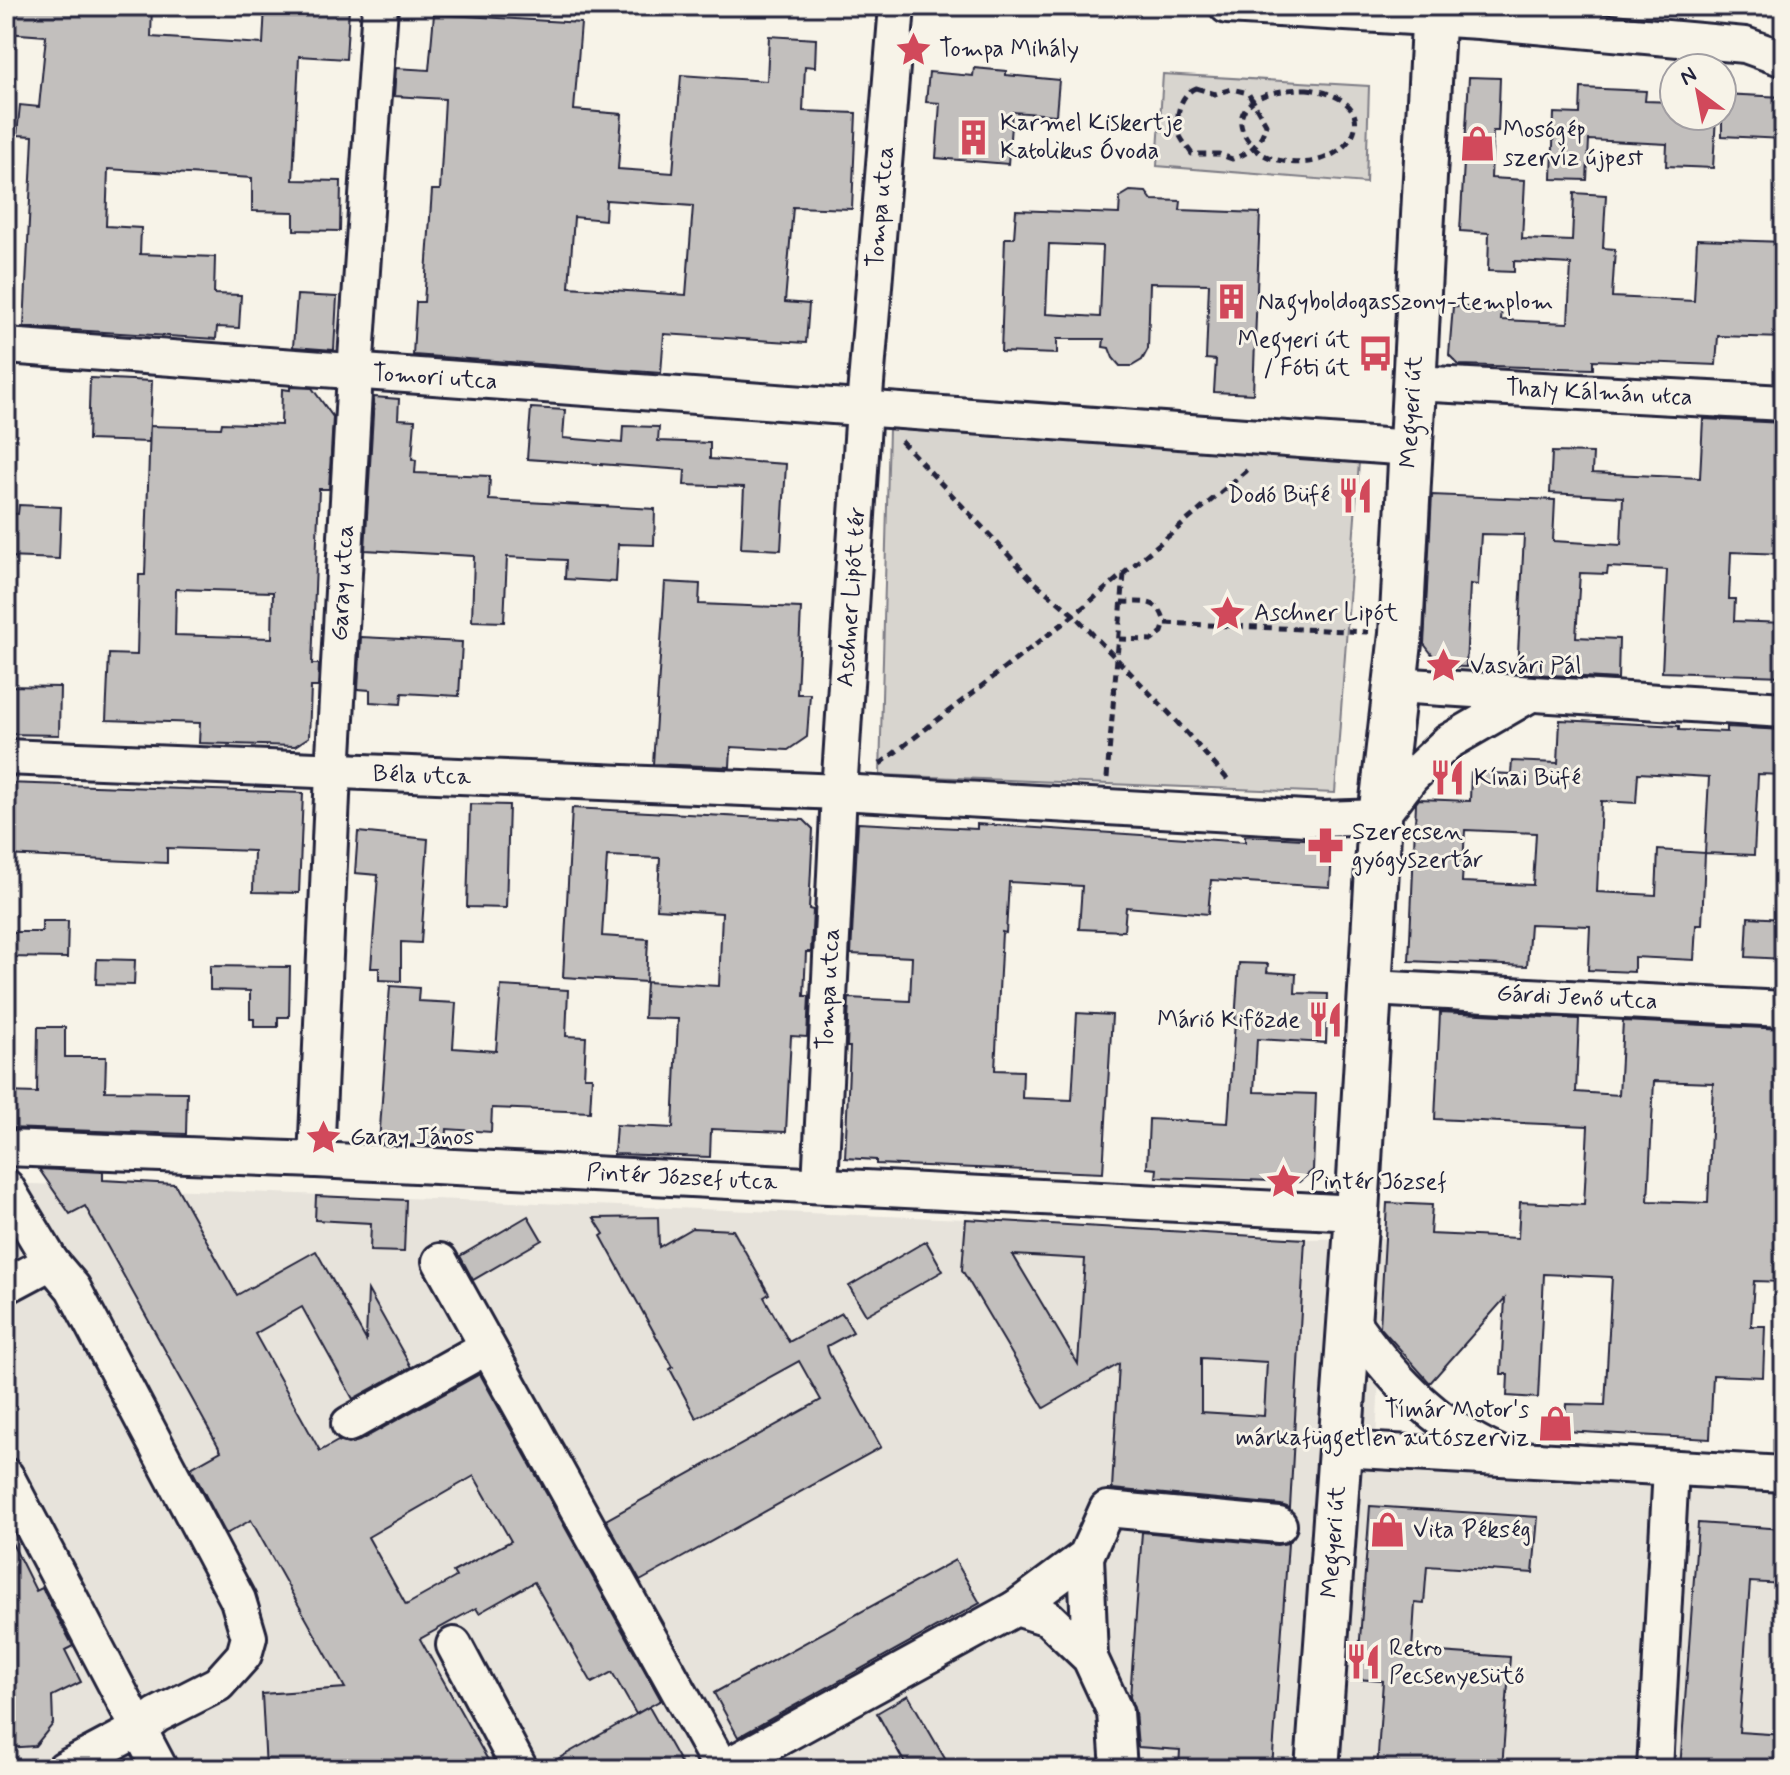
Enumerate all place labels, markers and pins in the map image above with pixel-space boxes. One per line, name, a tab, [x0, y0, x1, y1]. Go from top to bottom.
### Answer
place icon: Tompa Mihály	[894, 30, 932, 68]
place label: Tompa Mihály	[939, 34, 1079, 65]
place label: Karmel Kiskertje Katolikus Óvoda	[1000, 108, 1183, 167]
place label: Mosógép szervíz újpest	[1503, 115, 1644, 174]
building icon: Karmel Kiskertje Katolikus Óvoda	[955, 118, 993, 156]
shop icon: Mosógép szervíz újpest	[1458, 125, 1496, 163]
building icon: Nagyboldogasszony-templom	[1213, 283, 1251, 321]
place label: Nagyboldogasszony-templom	[1258, 287, 1553, 321]
place label: Megyeri út / Fóti út	[1238, 325, 1350, 384]
bus stop icon: Megyeri út / Fóti út	[1357, 335, 1395, 373]
restaurant icon: Dodó Büfé	[1337, 476, 1375, 514]
place label: Dodó Büfé	[1227, 480, 1330, 511]
place icon: Aschner Lipót	[1209, 594, 1247, 632]
place label: Aschner Lipót	[1254, 598, 1398, 629]
place icon: Vasvári Pál	[1425, 647, 1463, 685]
place label: Vasvári Pál	[1470, 651, 1581, 682]
restaurant icon: Kínai Büfé	[1429, 759, 1467, 797]
place label: Kínai Büfé	[1474, 763, 1581, 794]
place label: Szerecsen gyógyszertár	[1352, 817, 1483, 876]
pharmacy icon: Szerecsen gyógyszertár	[1307, 827, 1345, 865]
restaurant icon: Márió Kifőzde	[1307, 1001, 1345, 1039]
place label: Márió Kifőzde	[1157, 1005, 1300, 1036]
place icon: Garay János	[305, 1118, 343, 1156]
place label: Garay János	[350, 1122, 474, 1153]
place icon: Pintér József	[1265, 1163, 1303, 1201]
place label: Pintér József	[1310, 1167, 1447, 1198]
place label: Tímár Motor's márkafüggetlen autószerviz	[1235, 1395, 1529, 1457]
shop icon: Tímár Motor's márkafüggetlen autószerviz	[1536, 1405, 1574, 1443]
shop icon: Vita Pékség	[1368, 1511, 1406, 1549]
place label: Vita Pékség	[1413, 1515, 1531, 1546]
place label: Retro Pecsenyesütő	[1389, 1633, 1525, 1692]
restaurant icon: Retro Pecsenyesütő	[1344, 1643, 1382, 1681]

